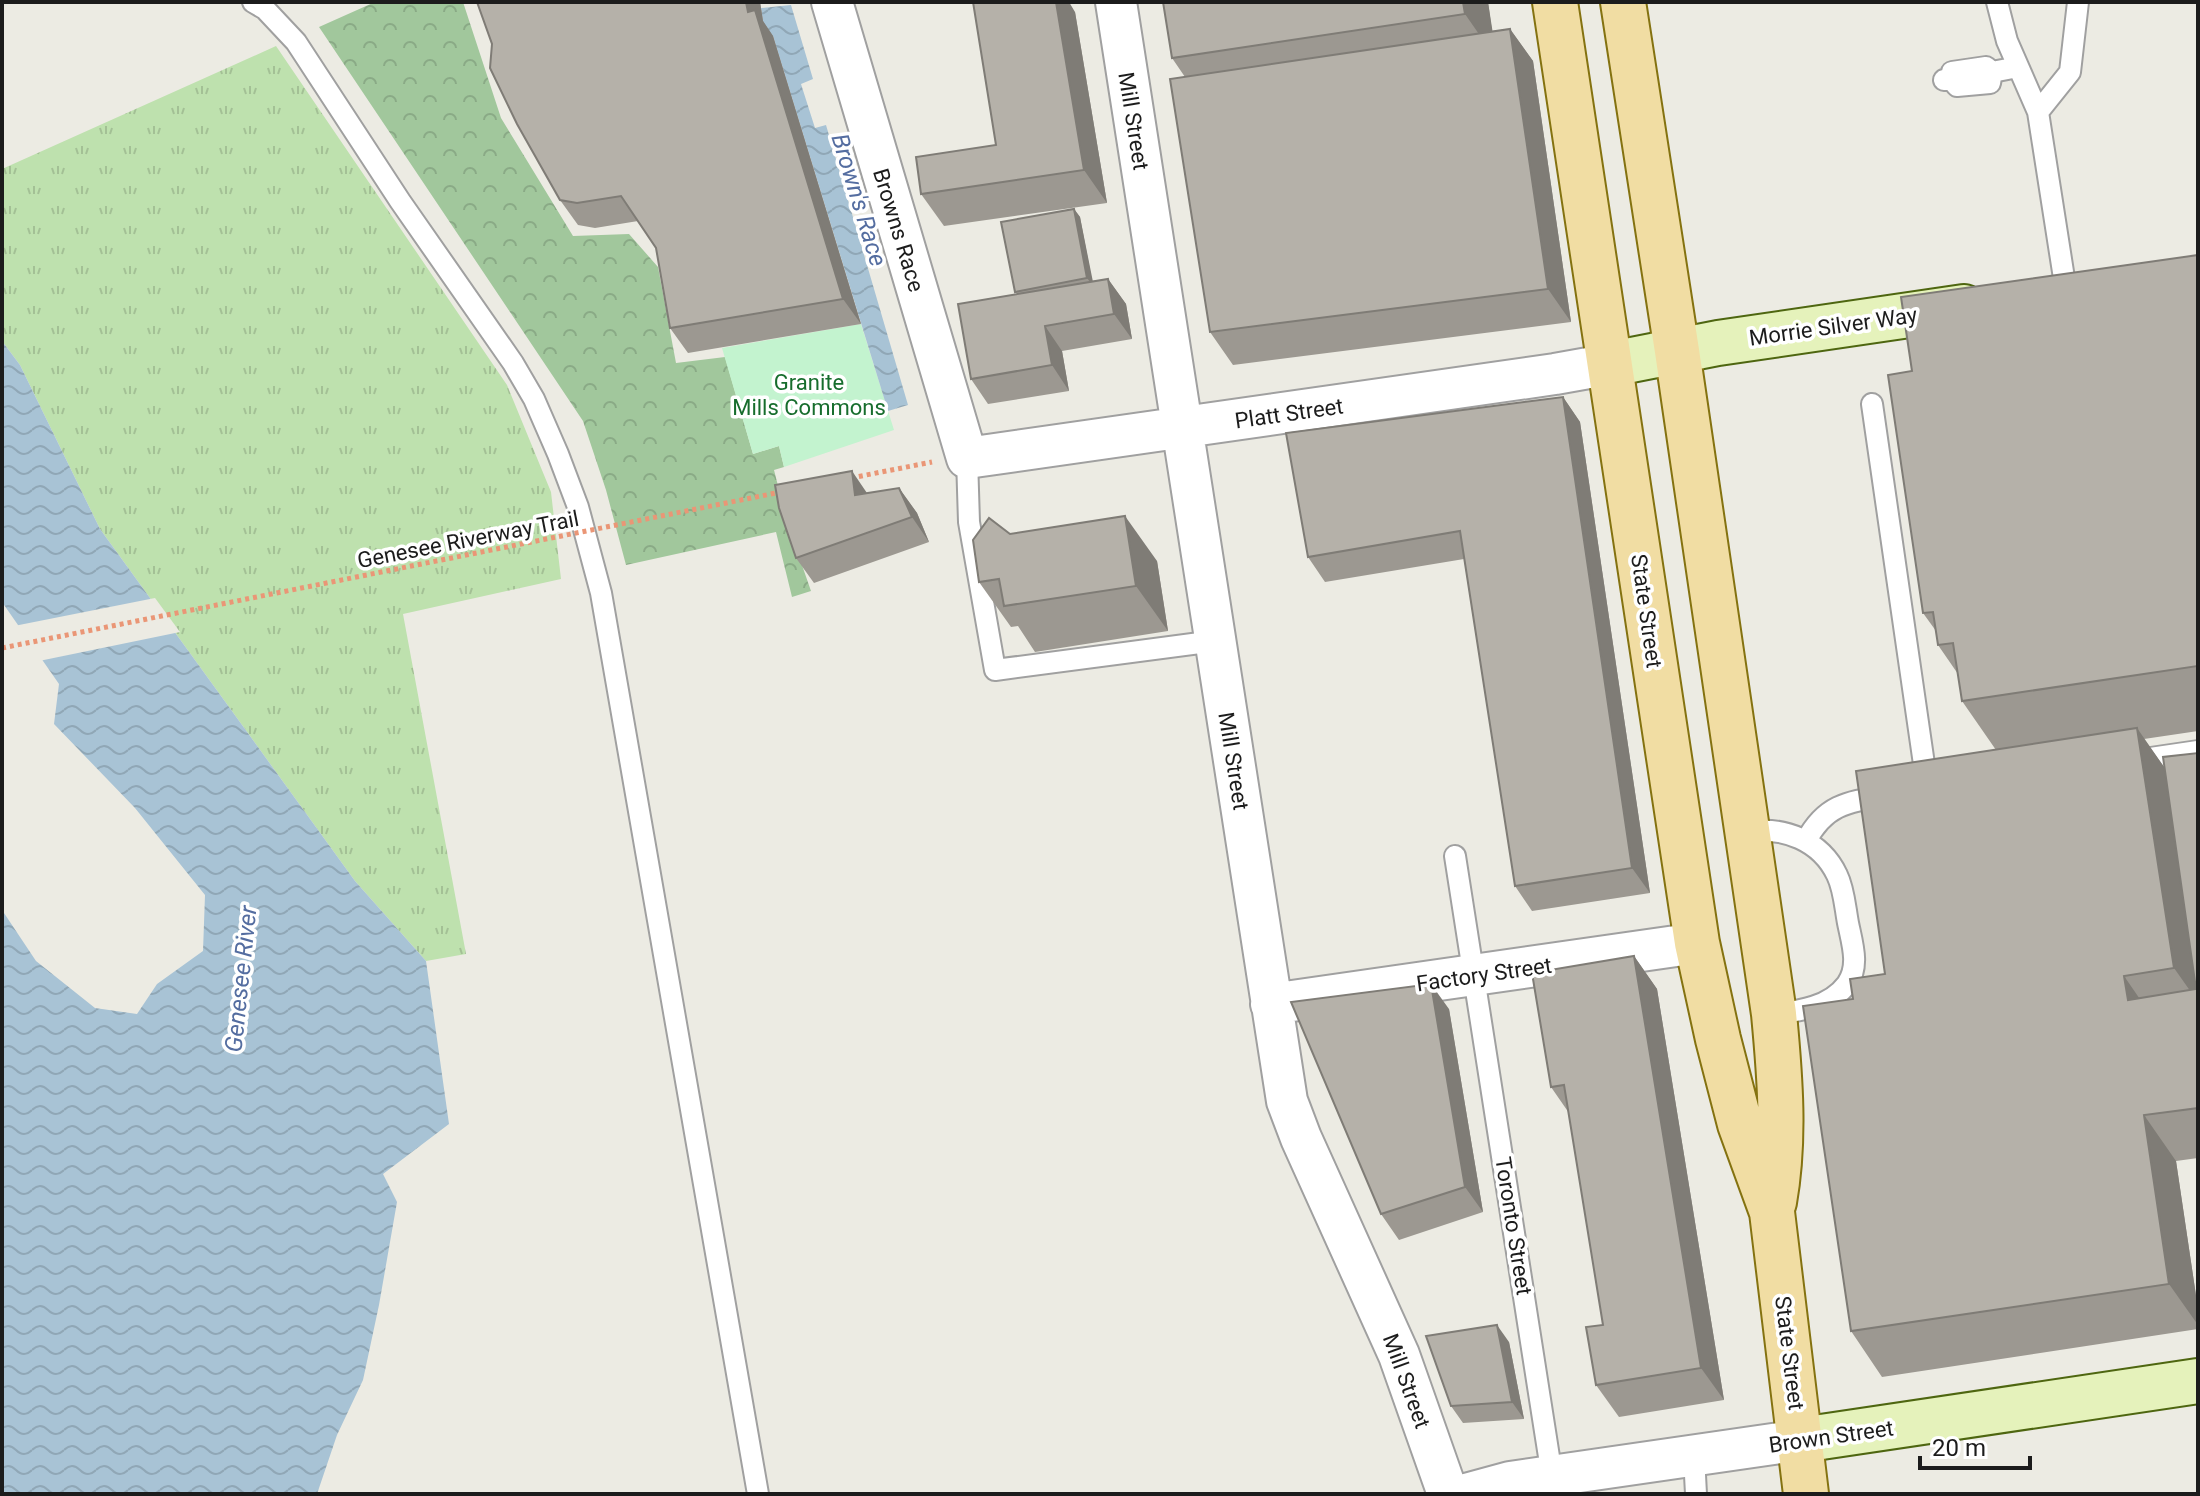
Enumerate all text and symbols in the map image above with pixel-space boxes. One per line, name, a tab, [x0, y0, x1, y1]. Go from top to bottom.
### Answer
street label: Mill Street	[1113, 70, 1154, 172]
water label: Brown's Race	[826, 130, 892, 270]
street label: Browns Race	[868, 165, 929, 295]
street label: Morrie Silver Way	[1747, 302, 1919, 351]
park label: Granite Mills Commons	[732, 370, 886, 420]
street label: Platt Street	[1233, 394, 1345, 433]
street label: Genesee Riverway Trail	[355, 506, 581, 573]
street label: State Street	[1626, 553, 1667, 670]
street label: Mill Street	[1213, 710, 1254, 812]
water label: Genesee River	[219, 903, 263, 1054]
street label: Factory Street	[1415, 953, 1553, 996]
street label: Toronto Street	[1490, 1155, 1537, 1297]
street label: State Street	[1770, 1295, 1809, 1411]
street label: Mill Street	[1378, 1330, 1435, 1432]
street label: Brown Street	[1767, 1415, 1895, 1458]
scale bar	[1920, 1420, 2030, 1470]
text: 20 m	[1932, 1434, 1986, 1462]

